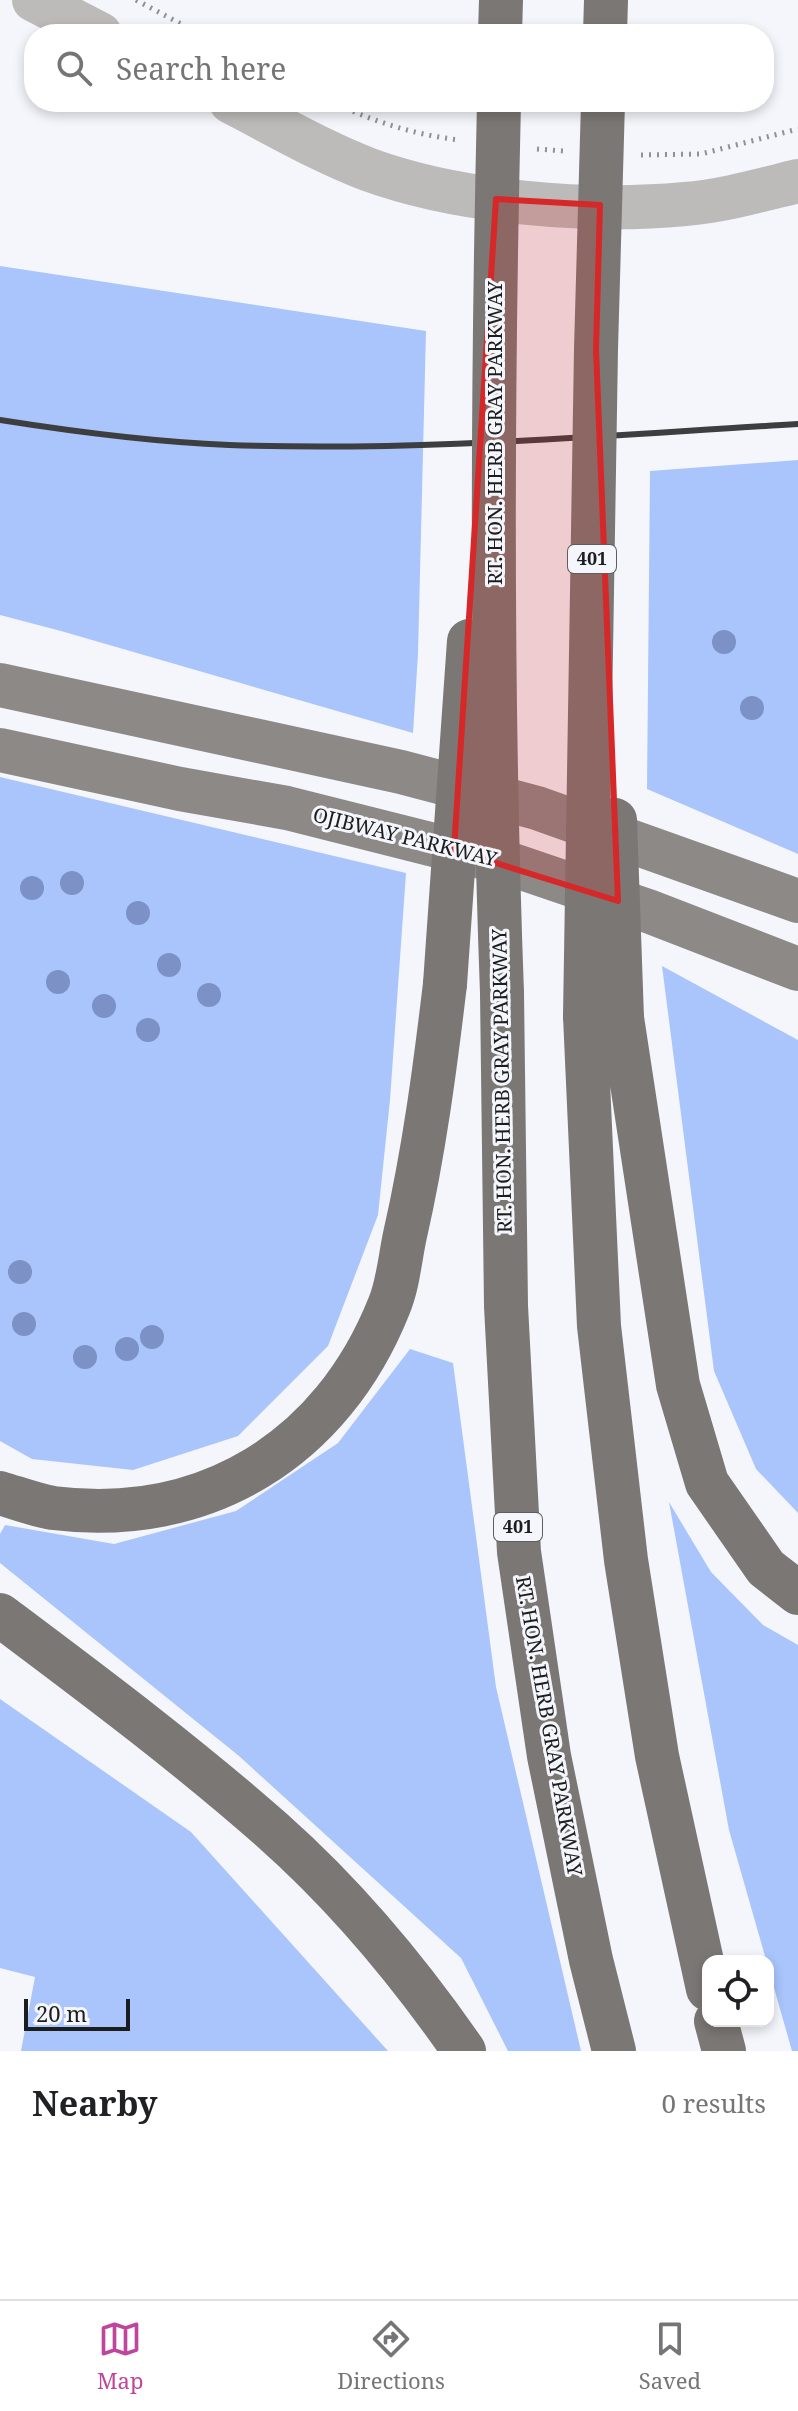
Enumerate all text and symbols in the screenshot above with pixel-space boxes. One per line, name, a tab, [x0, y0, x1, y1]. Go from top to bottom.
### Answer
search box	[24, 24, 774, 112]
icon: search	[52, 46, 96, 90]
text: Search here	[116, 48, 286, 89]
street label: RT. HON. HERB GRAY PARKWAY	[481, 280, 508, 585]
road number: 401	[568, 545, 616, 573]
street label: OJIBWAY PARKWAY	[310, 801, 500, 873]
street label: RT. HON. HERB GRAY PARKWAY	[485, 928, 518, 1233]
road number: 401	[494, 1513, 542, 1541]
street label: RT. HON. HERB GRAY PARKWAY	[510, 1574, 589, 1878]
map controls	[702, 1955, 774, 2027]
button: locate	[702, 1955, 774, 2027]
scale bar	[24, 1995, 130, 2031]
text: 20 m	[36, 1998, 87, 2028]
text: Nearby	[32, 2080, 158, 2126]
text: 0 results	[661, 2085, 766, 2121]
tab: Map	[97, 2317, 143, 2395]
tab: Directions	[337, 2317, 445, 2395]
tab: Saved	[639, 2317, 701, 2395]

